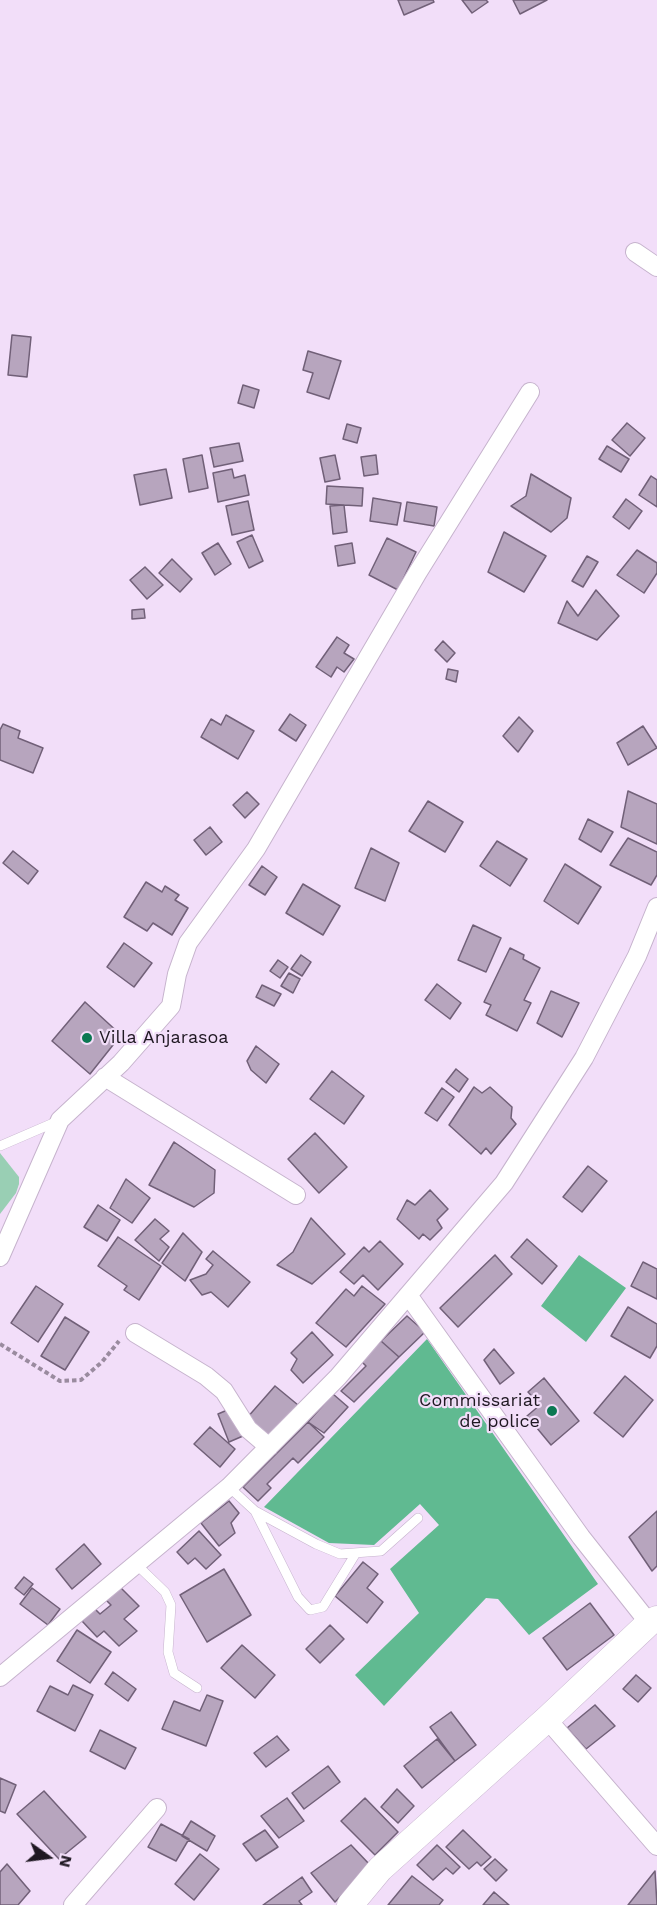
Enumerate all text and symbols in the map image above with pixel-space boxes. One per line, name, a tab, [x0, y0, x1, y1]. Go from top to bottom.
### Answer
place label: Villa Anjarasoa	[99, 1027, 229, 1049]
marker: Villa Anjarasoa	[80, 1031, 94, 1045]
place label: Commissariat de police	[419, 1390, 540, 1432]
marker: Commissariat de police	[545, 1404, 559, 1418]
north arrow	[18, 1827, 78, 1887]
text: N	[55, 1853, 77, 1870]

